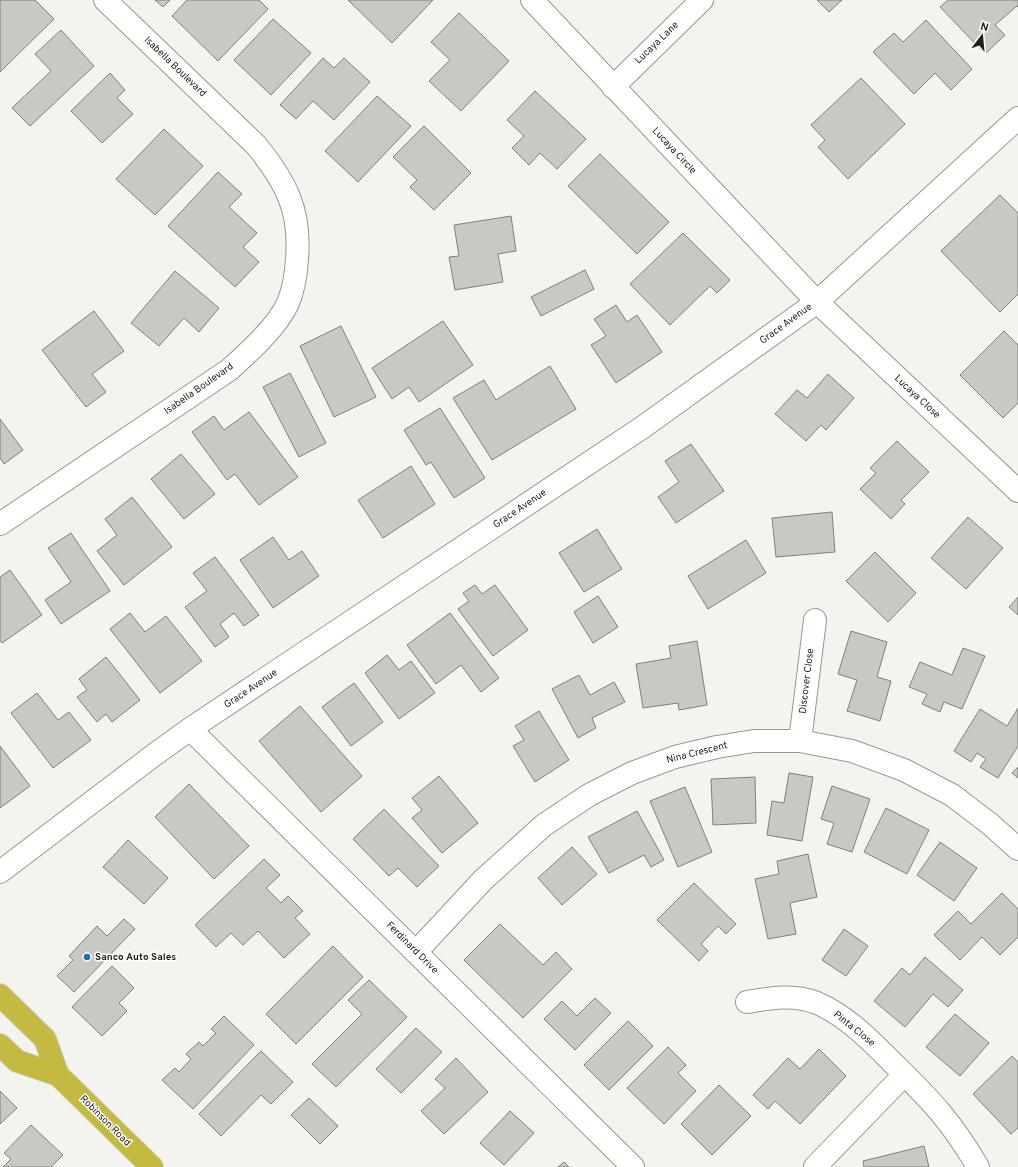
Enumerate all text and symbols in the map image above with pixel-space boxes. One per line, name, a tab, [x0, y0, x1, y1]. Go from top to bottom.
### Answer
north arrow	[962, 16, 1002, 56]
street label: Lucaya Lane	[632, 19, 682, 67]
text: N	[979, 20, 990, 35]
street label: Isabella Boulevard	[141, 34, 209, 100]
street label: Lucaya Circle	[649, 125, 699, 177]
street label: Grace Avenue	[757, 301, 815, 347]
street label: Isabella Boulevard	[162, 360, 236, 418]
street label: Lucaya Close	[891, 372, 943, 422]
street label: Grace Avenue	[491, 486, 549, 532]
street label: Discover Close	[797, 648, 817, 714]
street label: Grace Avenue	[222, 666, 280, 712]
street label: Nina Crescent	[665, 739, 729, 767]
street label: Ferdinard Drive	[383, 919, 441, 977]
place label: Sanco Auto Sales	[95, 951, 176, 964]
marker: Sanco Auto Sales	[82, 952, 92, 962]
street label: Pinta Close	[830, 1008, 878, 1050]
street label: Robinson Road	[77, 1093, 133, 1149]

